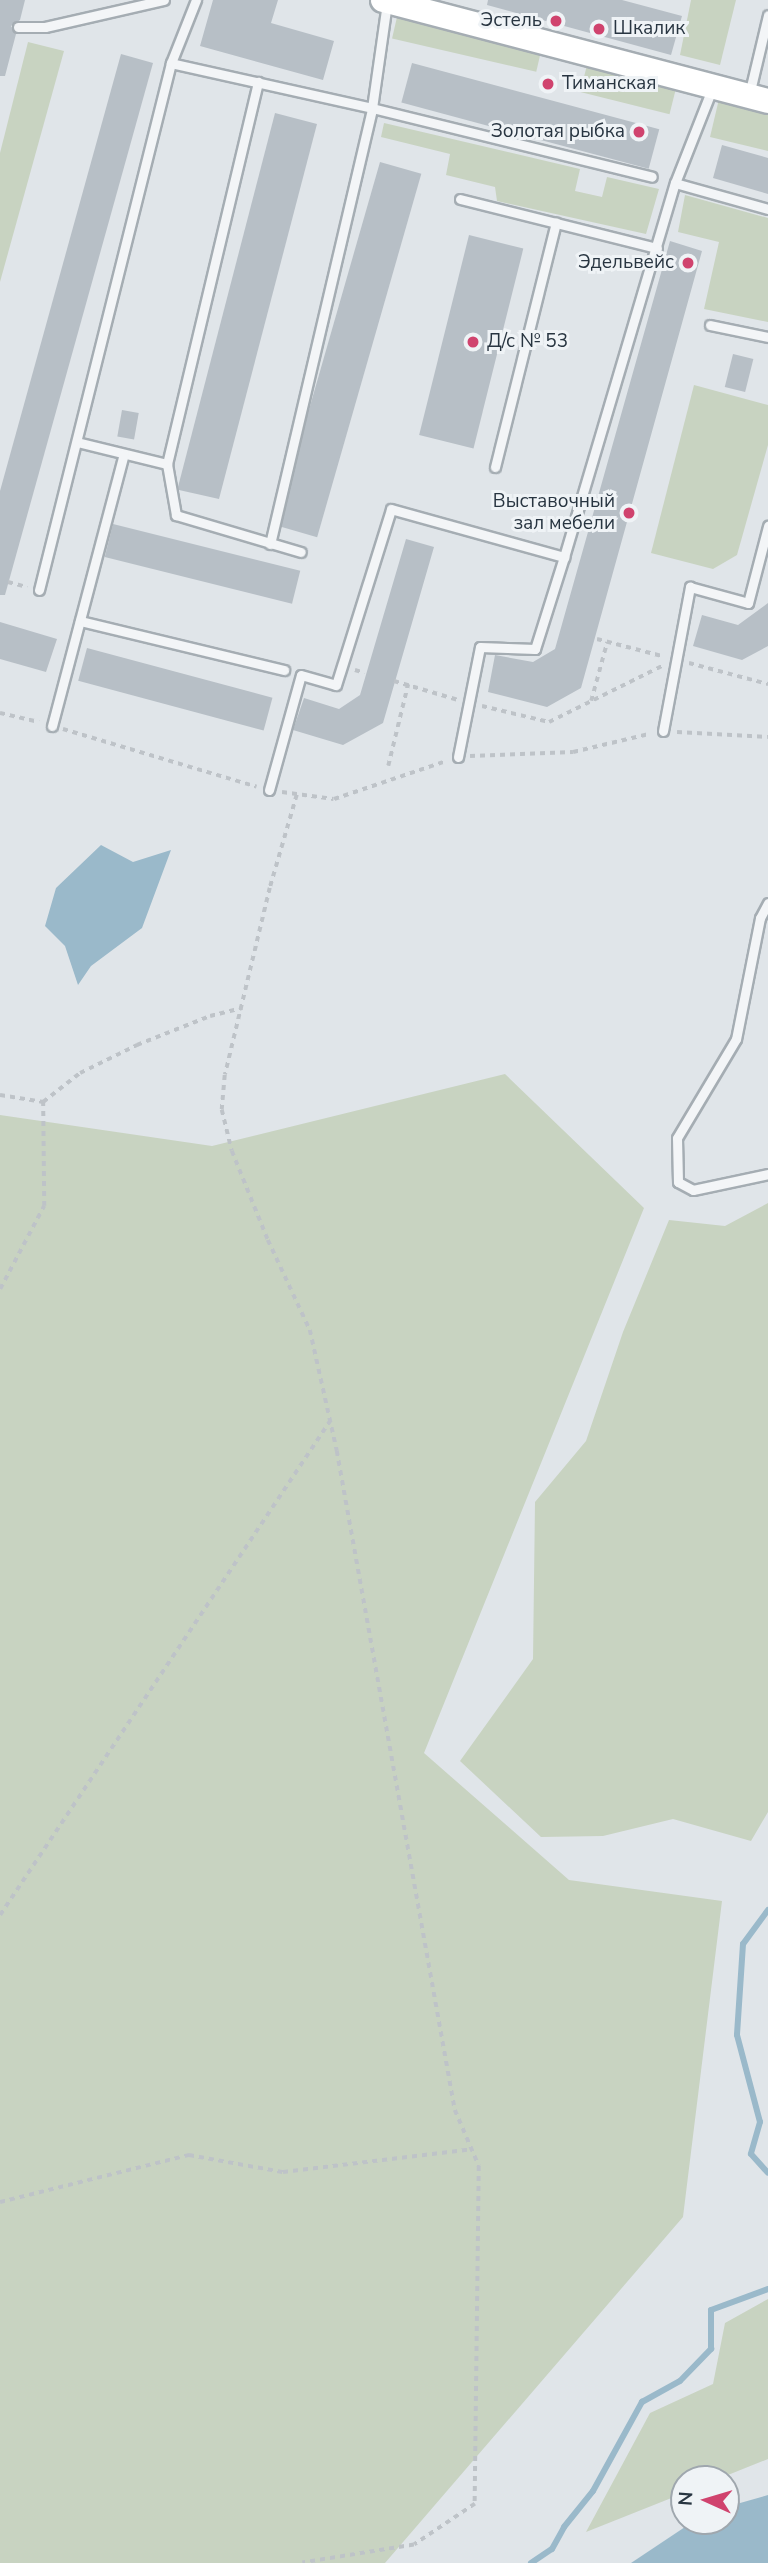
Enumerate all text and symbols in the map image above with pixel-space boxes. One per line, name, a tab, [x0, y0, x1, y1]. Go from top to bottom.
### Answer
place label: Эстель	[480, 10, 542, 32]
marker: Эстель	[548, 13, 564, 29]
place label: Шкалик	[613, 18, 685, 40]
marker: Шкалик	[591, 21, 607, 37]
place label: Тиманская	[562, 73, 656, 95]
marker: Тиманская	[540, 76, 556, 92]
place label: Золотая рыбка	[491, 121, 625, 143]
marker: Золотая рыбка	[631, 124, 647, 140]
place label: Эдельвейс	[578, 252, 674, 274]
marker: Эдельвейс	[680, 255, 696, 271]
place label: Д/с № 53	[487, 331, 568, 353]
marker: Д/с № 53	[465, 334, 481, 350]
place label: Выставочный зал мебели	[493, 491, 615, 535]
marker: Выставочный зал мебели	[621, 505, 637, 521]
north arrow	[670, 2465, 740, 2535]
text: N	[673, 2491, 700, 2507]

